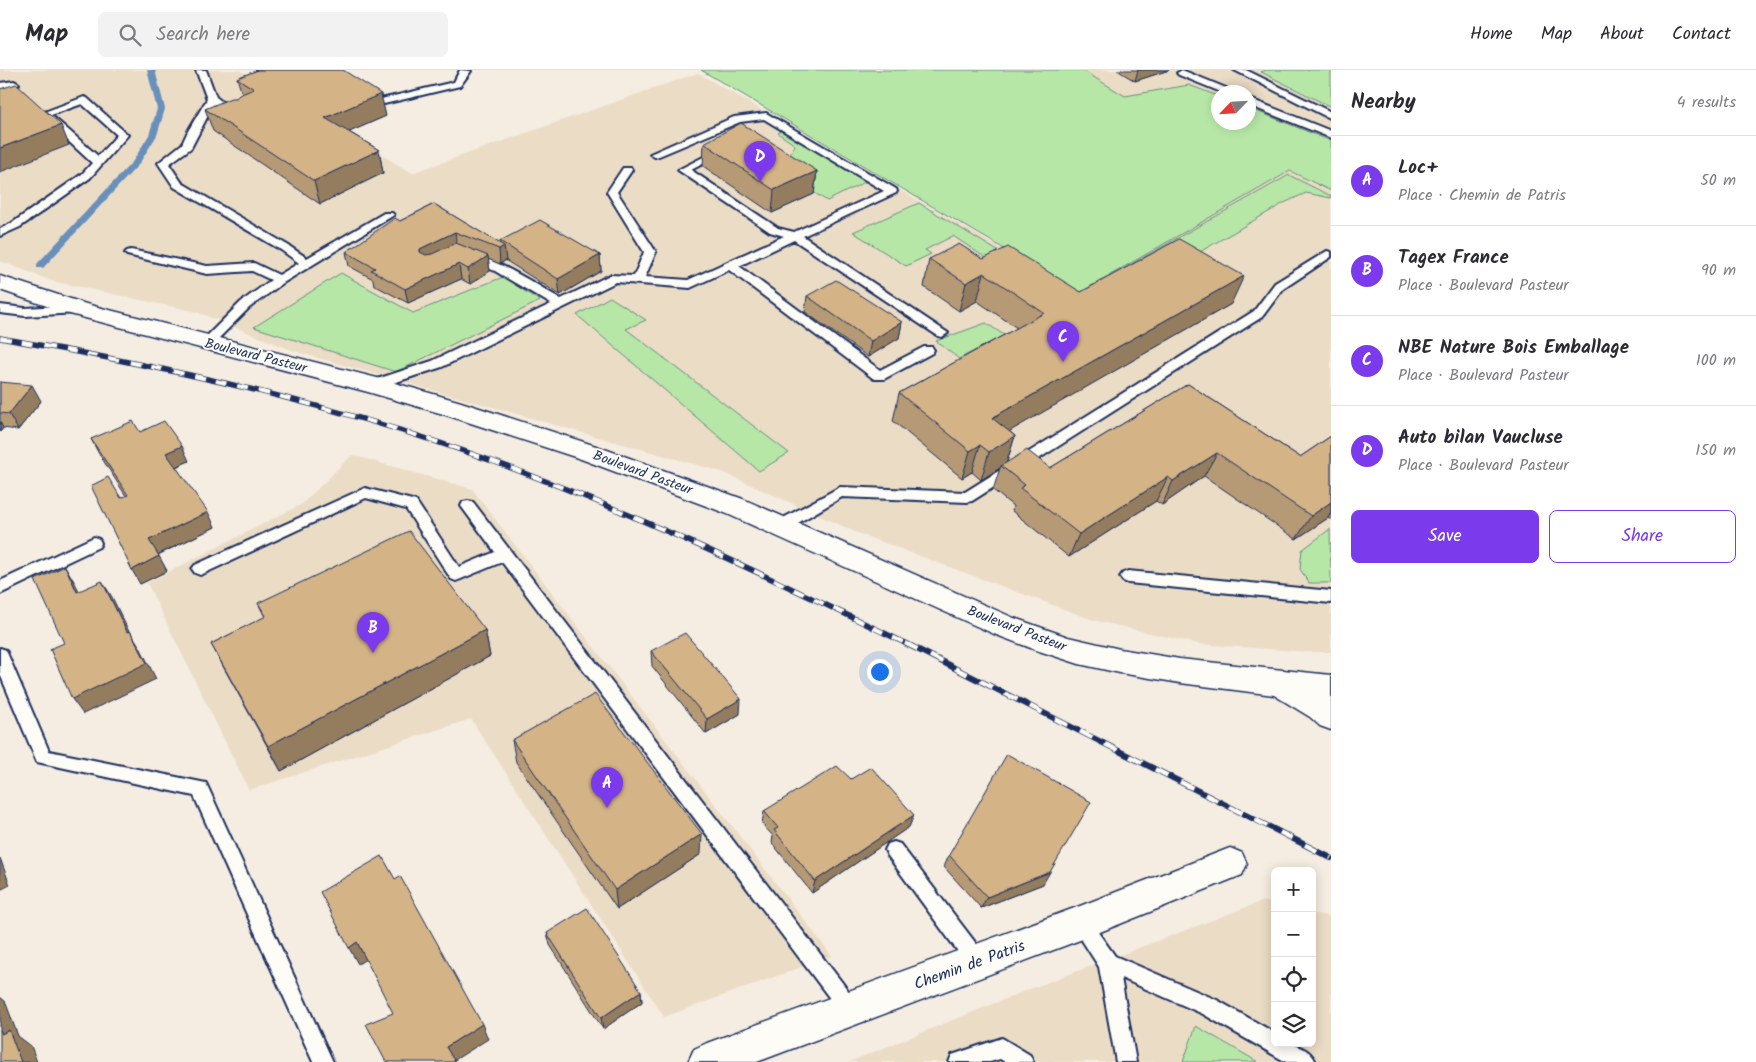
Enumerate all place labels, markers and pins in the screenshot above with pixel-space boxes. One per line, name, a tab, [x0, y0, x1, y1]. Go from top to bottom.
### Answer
pin: D	[744, 141, 776, 182]
pin: C	[1047, 321, 1079, 362]
pin: B	[357, 612, 389, 653]
pin: A	[591, 767, 623, 808]

